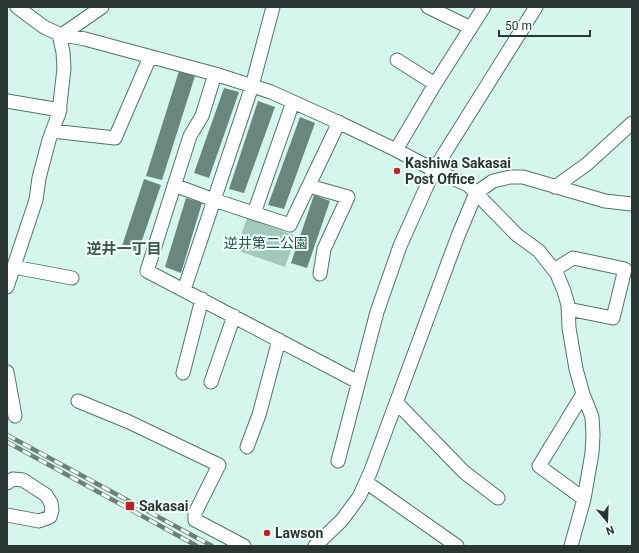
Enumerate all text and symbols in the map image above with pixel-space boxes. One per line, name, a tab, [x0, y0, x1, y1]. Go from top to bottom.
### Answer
scale bar	[499, 12, 590, 38]
text: 50 m	[505, 19, 532, 33]
place label: Kashiwa Sakasai Post Office	[405, 155, 511, 187]
marker: Kashiwa Sakasai Post Office	[392, 166, 402, 176]
park label: 逆井第二公園	[224, 235, 308, 251]
district label: 逆井一丁目	[86, 240, 162, 258]
place label: Sakasai	[139, 498, 188, 514]
marker: Sakasai	[124, 500, 136, 512]
north arrow	[587, 501, 627, 541]
text: N	[604, 523, 616, 537]
place label: Lawson	[275, 525, 323, 541]
marker: Lawson	[262, 528, 272, 538]

